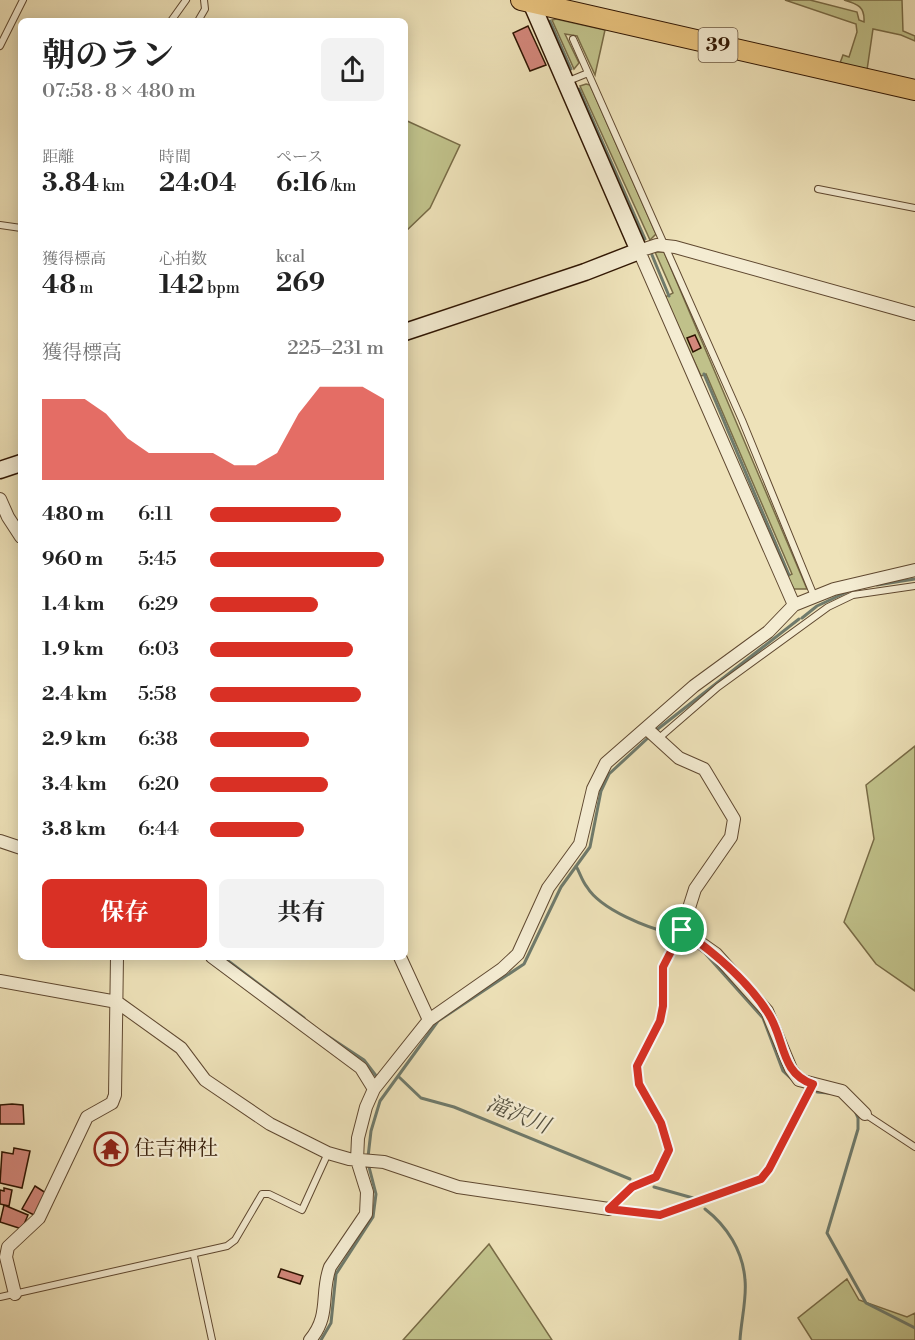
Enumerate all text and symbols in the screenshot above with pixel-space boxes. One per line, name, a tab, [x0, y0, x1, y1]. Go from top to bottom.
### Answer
road number: 39	[698, 28, 738, 62]
text: 朝のラン	[42, 36, 174, 77]
button: share	[321, 38, 384, 101]
text: 07:58 · 8 × 480 m	[42, 79, 196, 104]
text: 距離	[42, 147, 74, 167]
text: 時間	[159, 147, 191, 167]
text: ペース	[276, 147, 323, 167]
text: 3.84	[42, 167, 99, 199]
text: 24:04	[159, 167, 236, 199]
text: 6:16	[276, 167, 327, 199]
text: km	[99, 176, 125, 196]
text: /km	[327, 176, 356, 196]
text: kcal	[276, 247, 305, 267]
text: 獲得標高	[42, 249, 106, 269]
text: 心拍数	[159, 249, 207, 269]
text: 269	[276, 267, 325, 299]
text: 48	[42, 269, 76, 301]
text: 142	[159, 269, 204, 301]
text: m	[76, 278, 93, 298]
text: bpm	[204, 278, 240, 298]
text: 225–231 m	[287, 336, 384, 361]
text: 獲得標高	[42, 341, 122, 366]
text: 480 m	[42, 502, 104, 527]
text: 6:11	[138, 502, 173, 527]
text: 960 m	[42, 547, 103, 572]
text: 5:45	[138, 547, 176, 572]
text: 1.4 km	[42, 592, 104, 617]
text: 6:29	[138, 592, 178, 617]
text: 1.9 km	[42, 637, 104, 662]
text: 6:03	[138, 637, 179, 662]
text: 2.4 km	[42, 682, 107, 707]
text: 5:58	[138, 682, 177, 707]
text: 2.9 km	[42, 727, 106, 752]
text: 6:38	[138, 727, 178, 752]
text: 3.4 km	[42, 772, 107, 797]
text: 6:20	[138, 772, 179, 797]
text: 3.8 km	[42, 817, 106, 842]
text: 6:44	[138, 817, 179, 842]
button: 保存	[42, 879, 207, 948]
button: 共有	[219, 879, 384, 948]
pin	[656, 904, 707, 955]
icon: arrive	[665, 913, 698, 946]
water label: 滝沢川	[482, 1090, 556, 1141]
temple icon: 住吉神社	[93, 1131, 129, 1167]
place label: 住吉神社	[134, 1136, 218, 1162]

